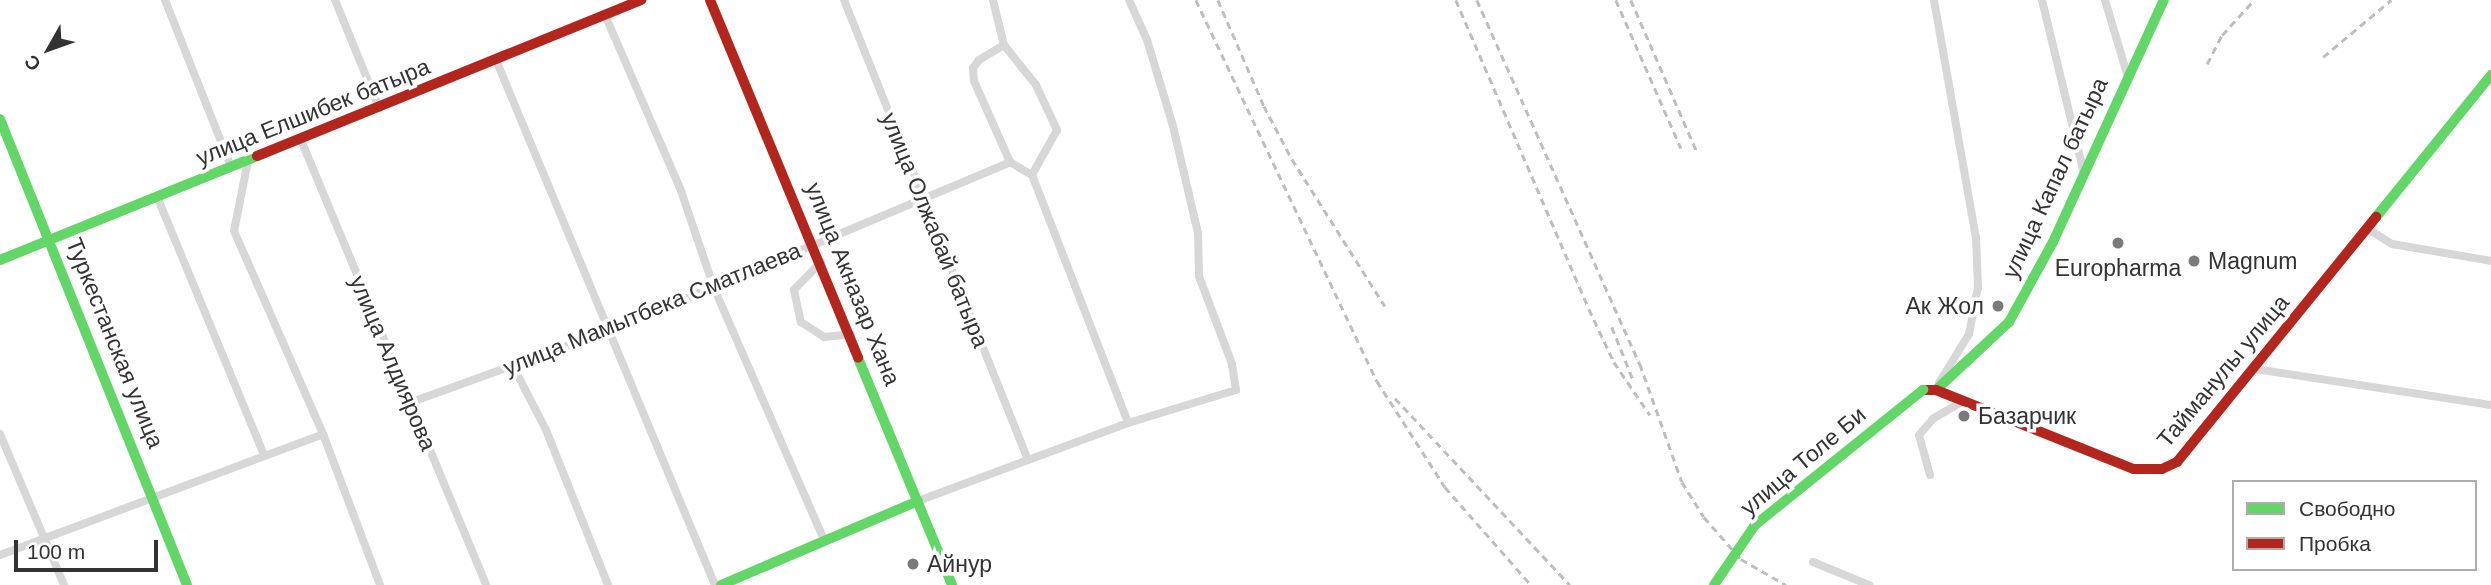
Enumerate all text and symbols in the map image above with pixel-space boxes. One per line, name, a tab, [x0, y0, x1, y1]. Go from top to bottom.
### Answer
north arrow	[14, 14, 84, 84]
text: С	[20, 51, 45, 75]
street label: улица Елшибек батыра	[192, 52, 434, 172]
street label: улица Капал батыра	[1996, 73, 2114, 283]
street label: улица Олжабай батыра	[875, 108, 995, 352]
street label: улица Акназар Хана	[800, 179, 906, 389]
street label: Туркестанская улица	[60, 234, 170, 452]
marker: Europharma	[2110, 235, 2126, 251]
street label: улица Мамытбека Сматлаева	[499, 237, 805, 381]
place label: Magnum	[2208, 247, 2297, 275]
marker: Magnum	[2186, 253, 2202, 269]
place label: Europharma	[2055, 254, 2181, 282]
street label: улица Алдиярова	[344, 271, 442, 455]
street label: Тайманулы улица	[2151, 289, 2295, 453]
place label: Ак Жол	[1906, 292, 1984, 320]
marker: Ак Жол	[1990, 298, 2006, 314]
street label: улица Толе Би	[1735, 401, 1871, 521]
place label: Базарчик	[1978, 402, 2076, 430]
marker: Базарчик	[1956, 408, 1972, 424]
legend	[2232, 480, 2477, 571]
text: Свободно	[2299, 497, 2396, 520]
scale bar	[18, 526, 161, 570]
text: Пробка	[2299, 532, 2371, 555]
text: 100 m	[27, 540, 85, 563]
place label: Айнур	[927, 550, 992, 578]
marker: Айнур	[905, 556, 921, 572]

